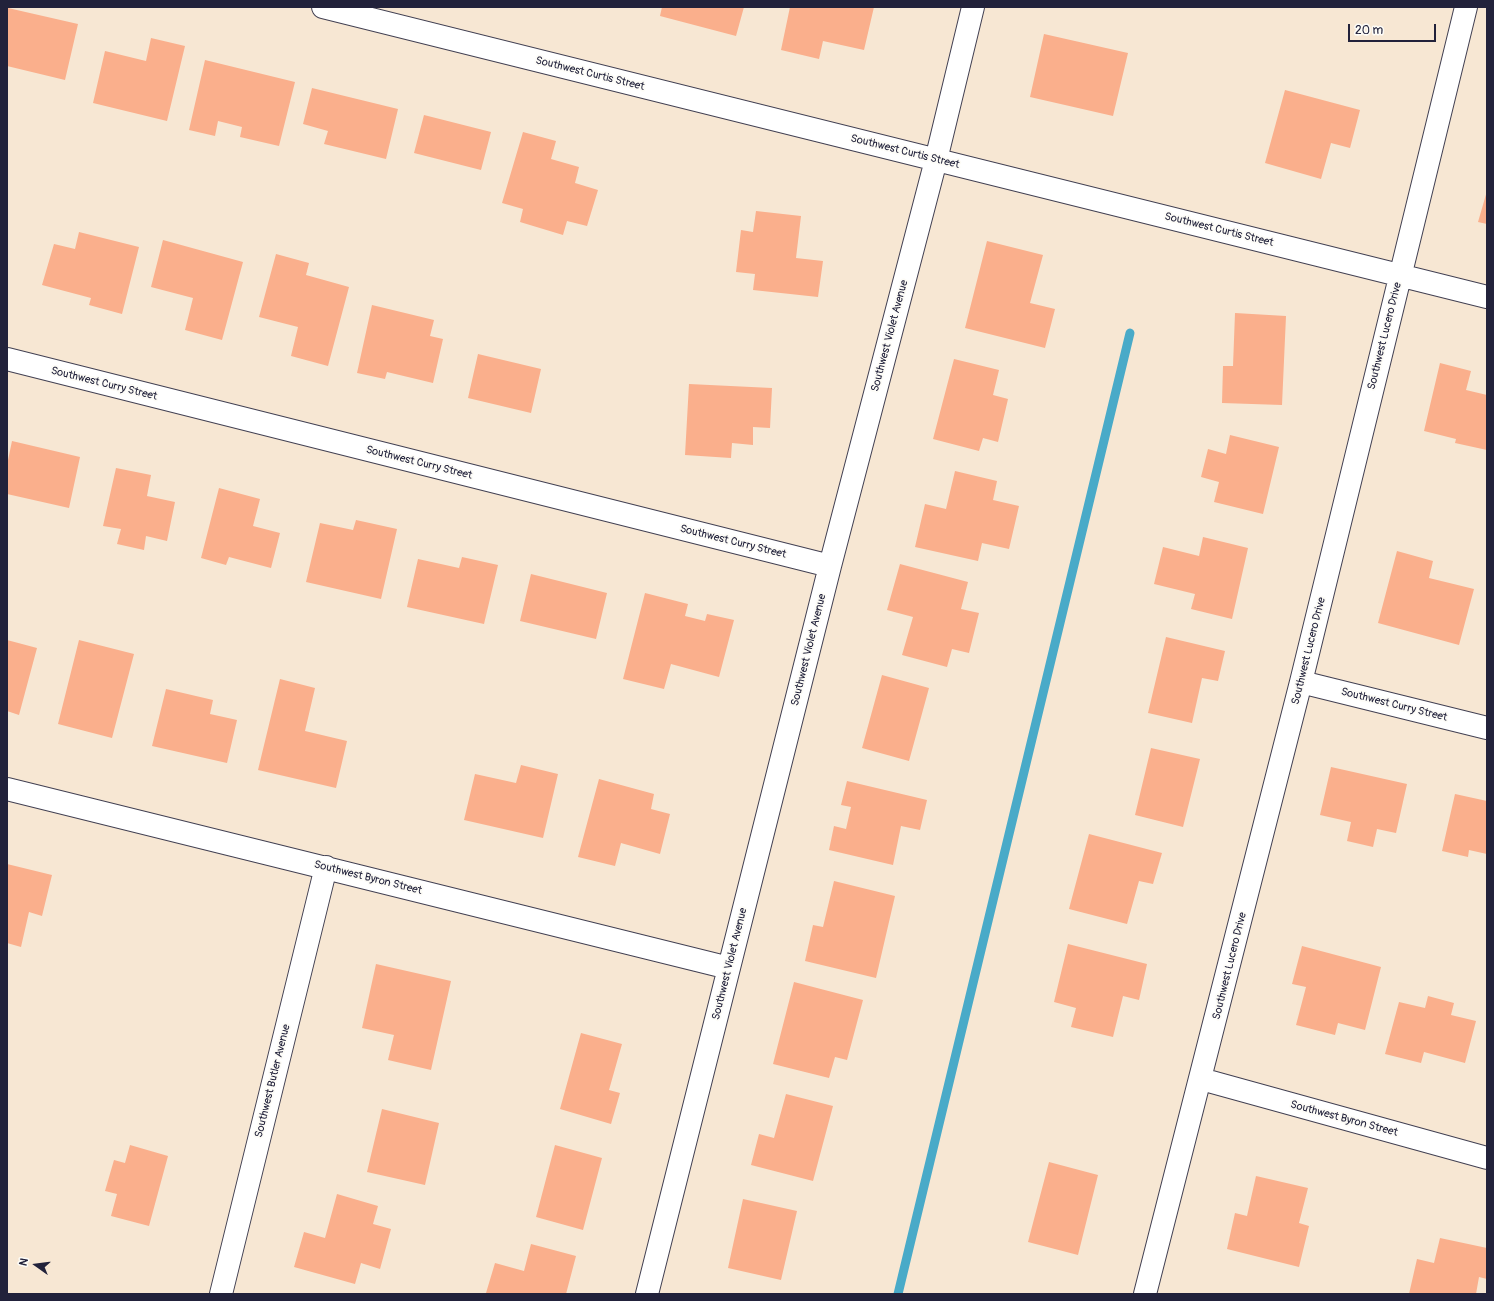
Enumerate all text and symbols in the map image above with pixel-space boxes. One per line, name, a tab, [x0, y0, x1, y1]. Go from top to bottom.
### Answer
scale bar	[1350, 16, 1438, 42]
text: 20 m	[1355, 23, 1383, 38]
street label: Southwest Curtis Street	[534, 54, 646, 94]
street label: Southwest Curtis Street	[849, 132, 961, 172]
street label: Southwest Curtis Street	[1163, 210, 1275, 250]
street label: Southwest Violet Avenue	[869, 279, 911, 393]
street label: Southwest Lucero Drive	[1365, 281, 1405, 391]
street label: Southwest Curry Street	[49, 364, 159, 404]
street label: Southwest Curry Street	[364, 443, 474, 483]
street label: Southwest Curry Street	[678, 522, 788, 562]
street label: Southwest Violet Avenue	[789, 593, 829, 707]
street label: Southwest Lucero Drive	[1289, 596, 1329, 706]
street label: Southwest Curry Street	[1339, 685, 1449, 725]
street label: Southwest Byron Street	[313, 858, 423, 898]
street label: Southwest Violet Avenue	[710, 907, 750, 1021]
street label: Southwest Lucero Drive	[1210, 911, 1250, 1021]
street label: Southwest Butler Avenue	[253, 1023, 293, 1139]
street label: Southwest Byron Street	[1289, 1098, 1399, 1140]
north arrow	[16, 1245, 56, 1285]
text: N	[17, 1257, 31, 1267]

